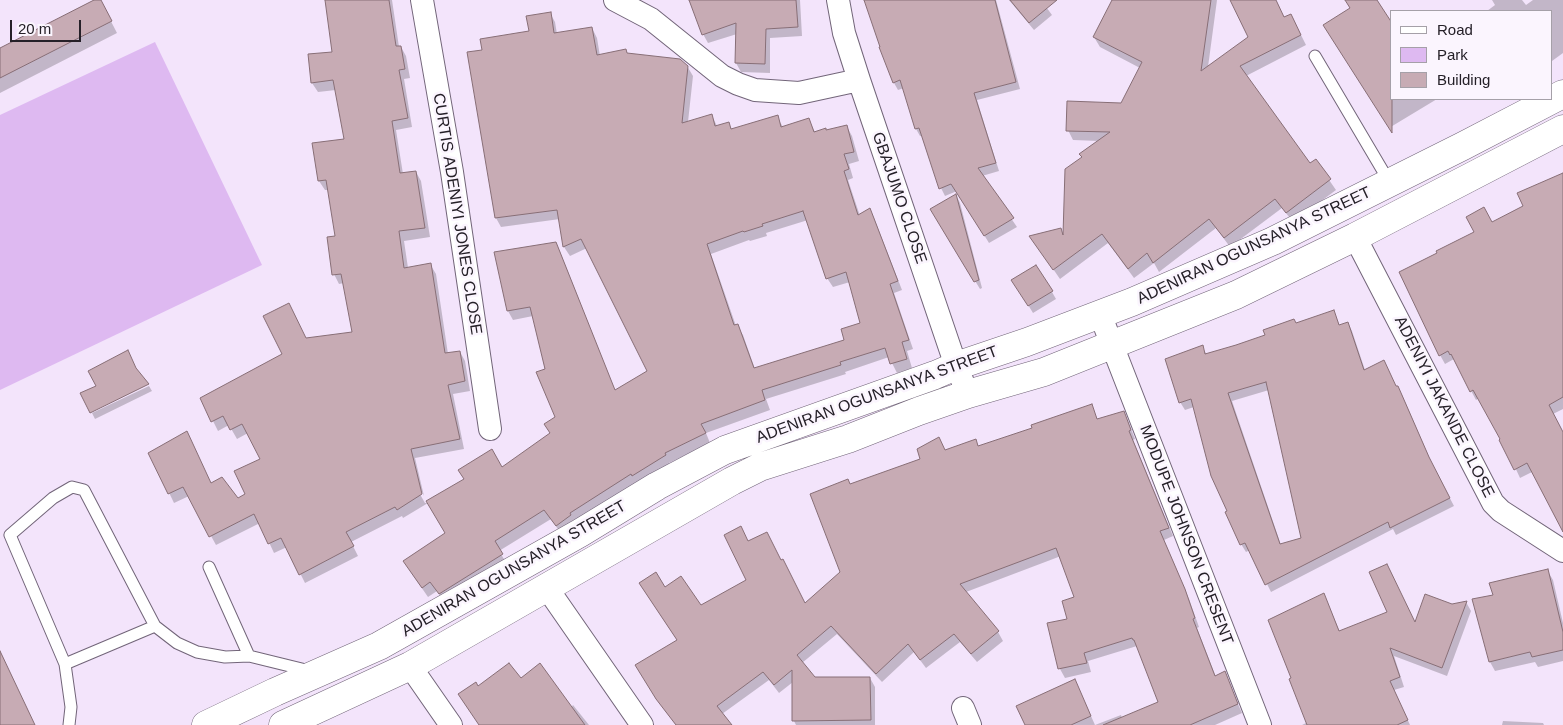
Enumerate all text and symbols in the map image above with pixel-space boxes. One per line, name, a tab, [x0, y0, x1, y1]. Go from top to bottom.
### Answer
scale bar	[12, 10, 84, 42]
legend	[1390, 10, 1553, 100]
text: 20 m	[18, 20, 51, 37]
text: Road	[1437, 21, 1473, 38]
text: Park	[1437, 46, 1468, 63]
text: Building	[1437, 71, 1490, 88]
street label: CURTIS ADENIYI JONES CLOSE	[428, 92, 486, 336]
street label: GBAJUMO CLOSE	[867, 130, 931, 266]
street label: ADENIRAN OGUNSANYA STREET	[1134, 183, 1374, 309]
street label: ADENIYI JAKANDE CLOSE	[1390, 313, 1498, 501]
street label: ADENIRAN OGUNSANYA STREET	[754, 342, 1000, 448]
street label: MODUPE JOHNSON CRESENT	[1135, 422, 1237, 648]
street label: ADENIRAN OGUNSANYA STREET	[398, 497, 630, 641]

